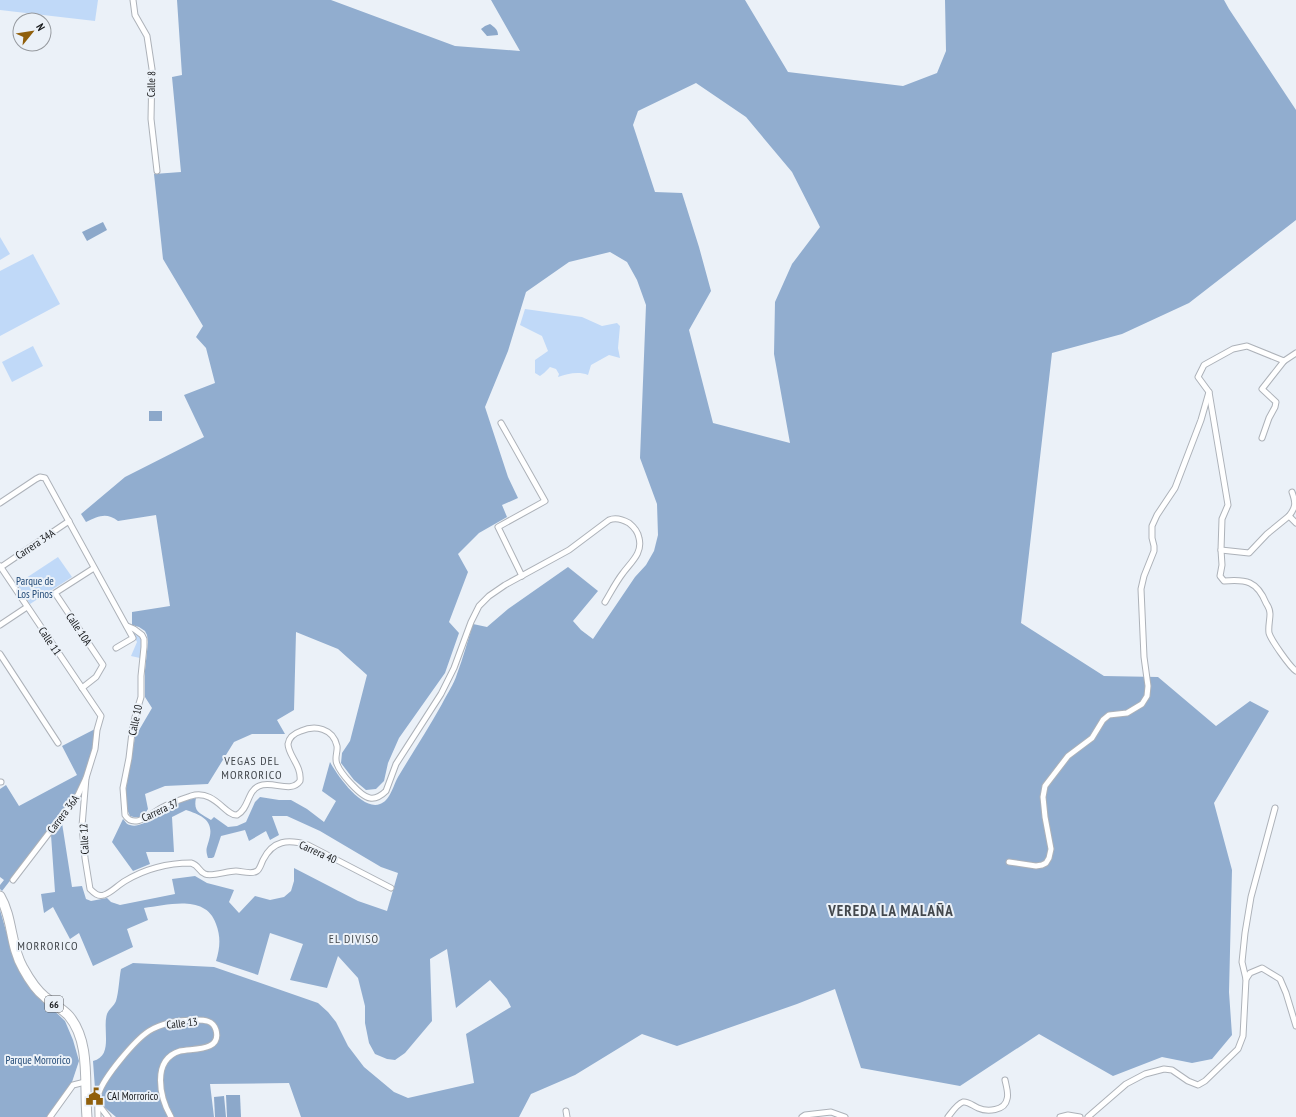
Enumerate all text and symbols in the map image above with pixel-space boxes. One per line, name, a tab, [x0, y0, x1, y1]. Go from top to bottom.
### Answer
north arrow	[12, 12, 52, 52]
text: N	[33, 21, 48, 33]
street label: Calle 8	[144, 71, 158, 97]
street label: Carrera 34A	[13, 525, 58, 562]
park label: Parque de Los Pinos	[16, 574, 54, 601]
street label: Calle 10A	[63, 610, 95, 649]
street label: Calle 11	[35, 624, 65, 658]
street label: Calle 10	[125, 703, 145, 737]
district label: VEGAS DEL MORRORICO	[221, 753, 283, 782]
street label: Carrera 36A	[44, 791, 83, 836]
street label: Carrera 37	[139, 795, 181, 825]
street label: Calle 12	[76, 823, 92, 855]
street label: Carrera 40	[297, 838, 339, 866]
district label: VEREDA LA MALAÑA	[827, 901, 954, 920]
district label: EL DIVISO	[329, 931, 379, 946]
district label: MORRORICO	[17, 938, 79, 953]
road number: 66	[45, 996, 63, 1012]
street label: Calle 13	[166, 1014, 198, 1032]
park label: Parque Morrorico	[6, 1053, 71, 1067]
public building icon: CAI Morrorico	[84, 1086, 104, 1106]
place label: CAI Morrorico	[107, 1089, 159, 1103]

